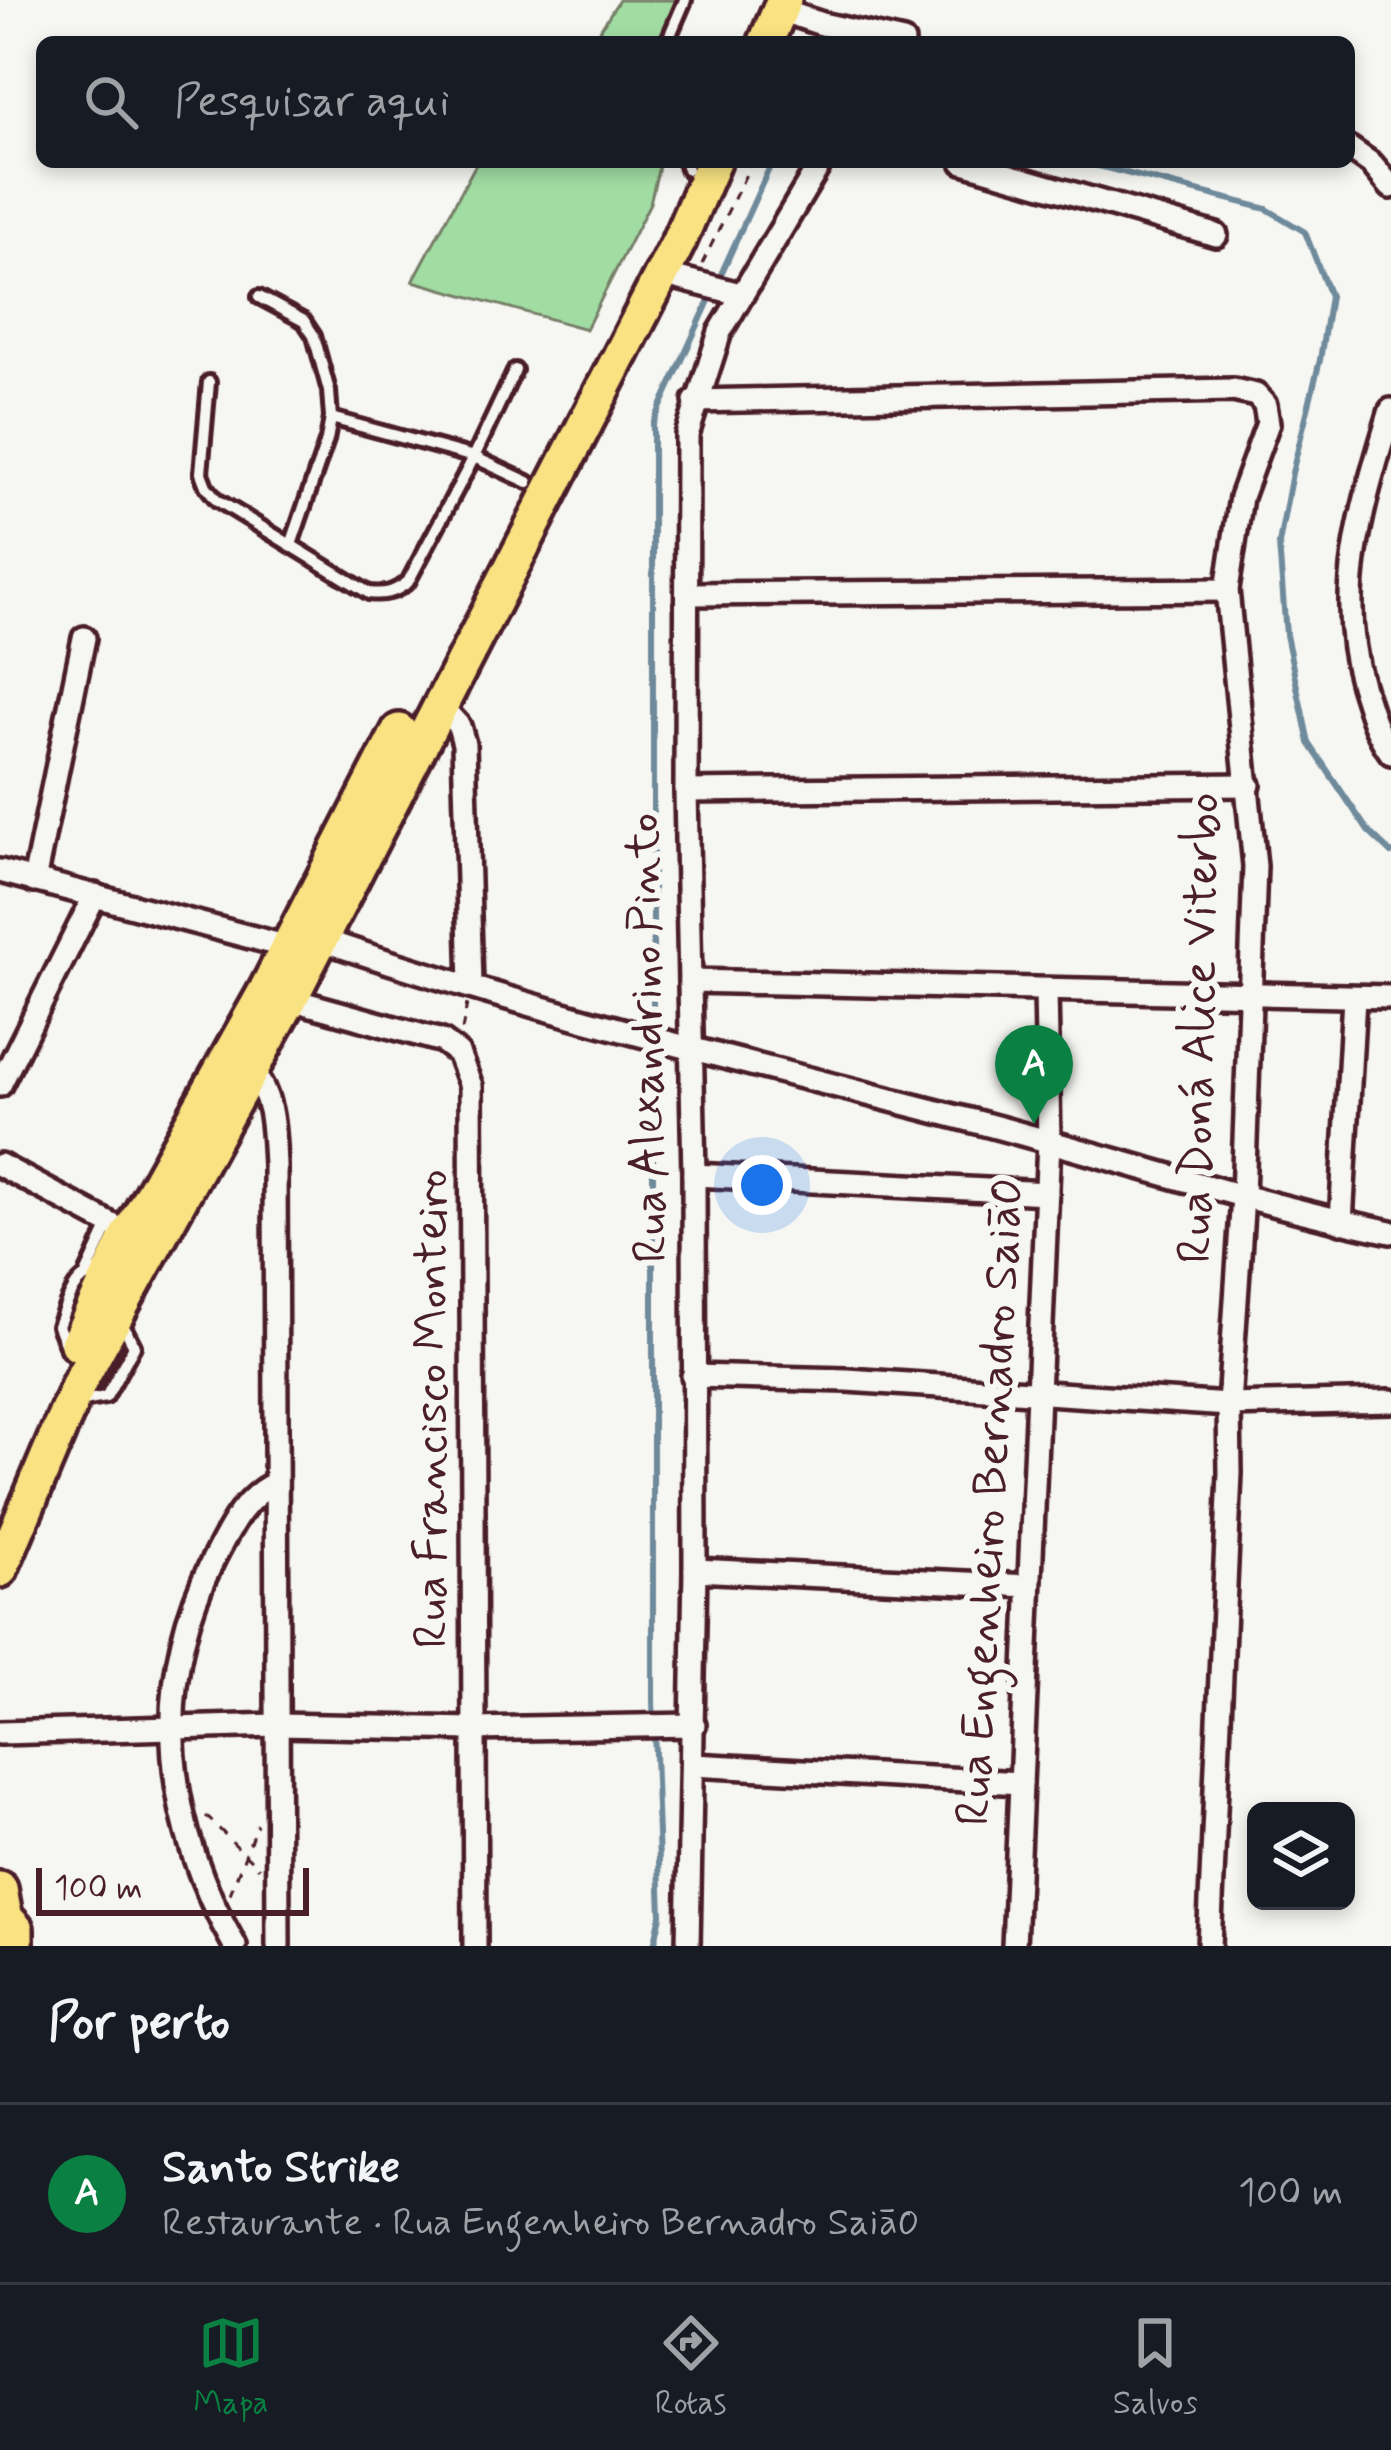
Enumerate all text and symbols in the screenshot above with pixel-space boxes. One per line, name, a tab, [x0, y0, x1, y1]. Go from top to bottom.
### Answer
search box	[36, 36, 1355, 168]
icon: search	[78, 69, 144, 135]
text: Pesquisar aqui	[174, 73, 450, 132]
street label: Rua Doná Alice Viterbo	[1164, 792, 1236, 1264]
street label: Rua Alexandrino Pinto	[613, 812, 683, 1264]
pin: A	[995, 1025, 1073, 1124]
your location	[732, 1155, 792, 1215]
street label: Rua Francisco Monteiro	[401, 1169, 464, 1649]
street label: Rua Engenheiro Bernadro Saiā0	[943, 1177, 1044, 1828]
map controls	[1247, 1802, 1355, 1910]
button: layers	[1247, 1802, 1355, 1910]
scale bar	[36, 1862, 309, 1915]
text: 100 m	[54, 1867, 143, 1911]
text: Por perto	[48, 1991, 230, 2057]
text: Santo Strike	[162, 2139, 400, 2198]
text: A	[74, 2168, 100, 2219]
text: 100 m	[1238, 2168, 1343, 2219]
text: Restaurante · Rua Engenheiro Bernadro Saiā0	[162, 2198, 919, 2249]
tab: Mapa	[193, 2310, 268, 2426]
tab: Rotas	[655, 2310, 726, 2426]
tab: Salvos	[1113, 2310, 1198, 2426]

